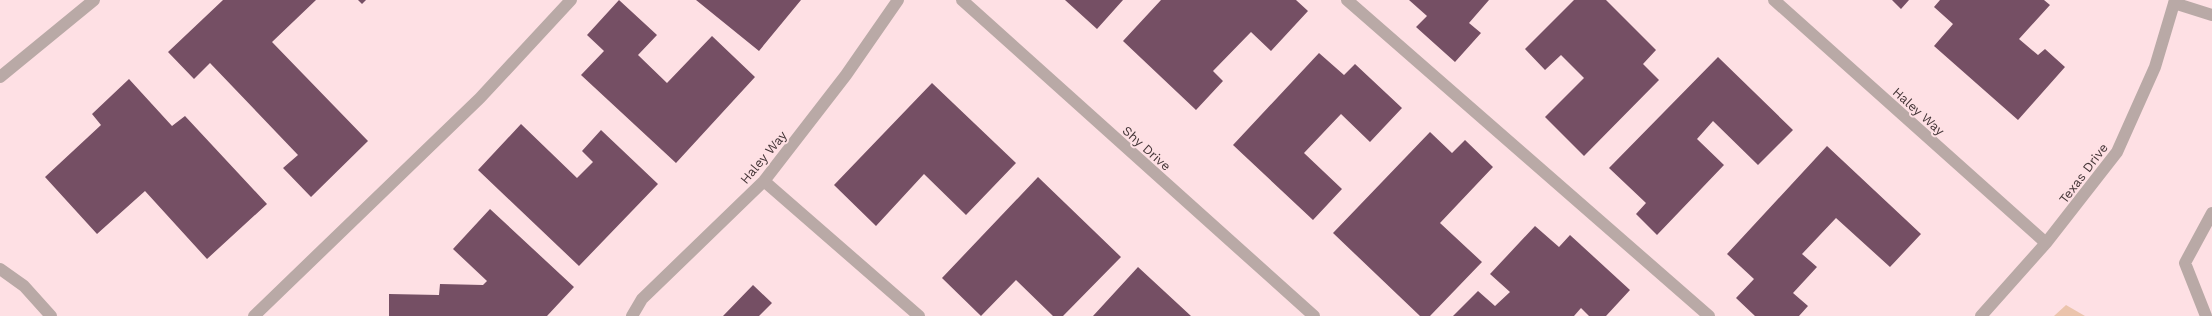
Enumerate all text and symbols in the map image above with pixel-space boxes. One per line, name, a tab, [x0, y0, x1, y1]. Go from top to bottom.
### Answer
street label: Haley Way	[1890, 84, 1948, 139]
street label: Shy Drive	[1120, 123, 1174, 174]
street label: Haley Way	[737, 128, 790, 187]
street label: Texas Drive	[2056, 140, 2111, 206]

